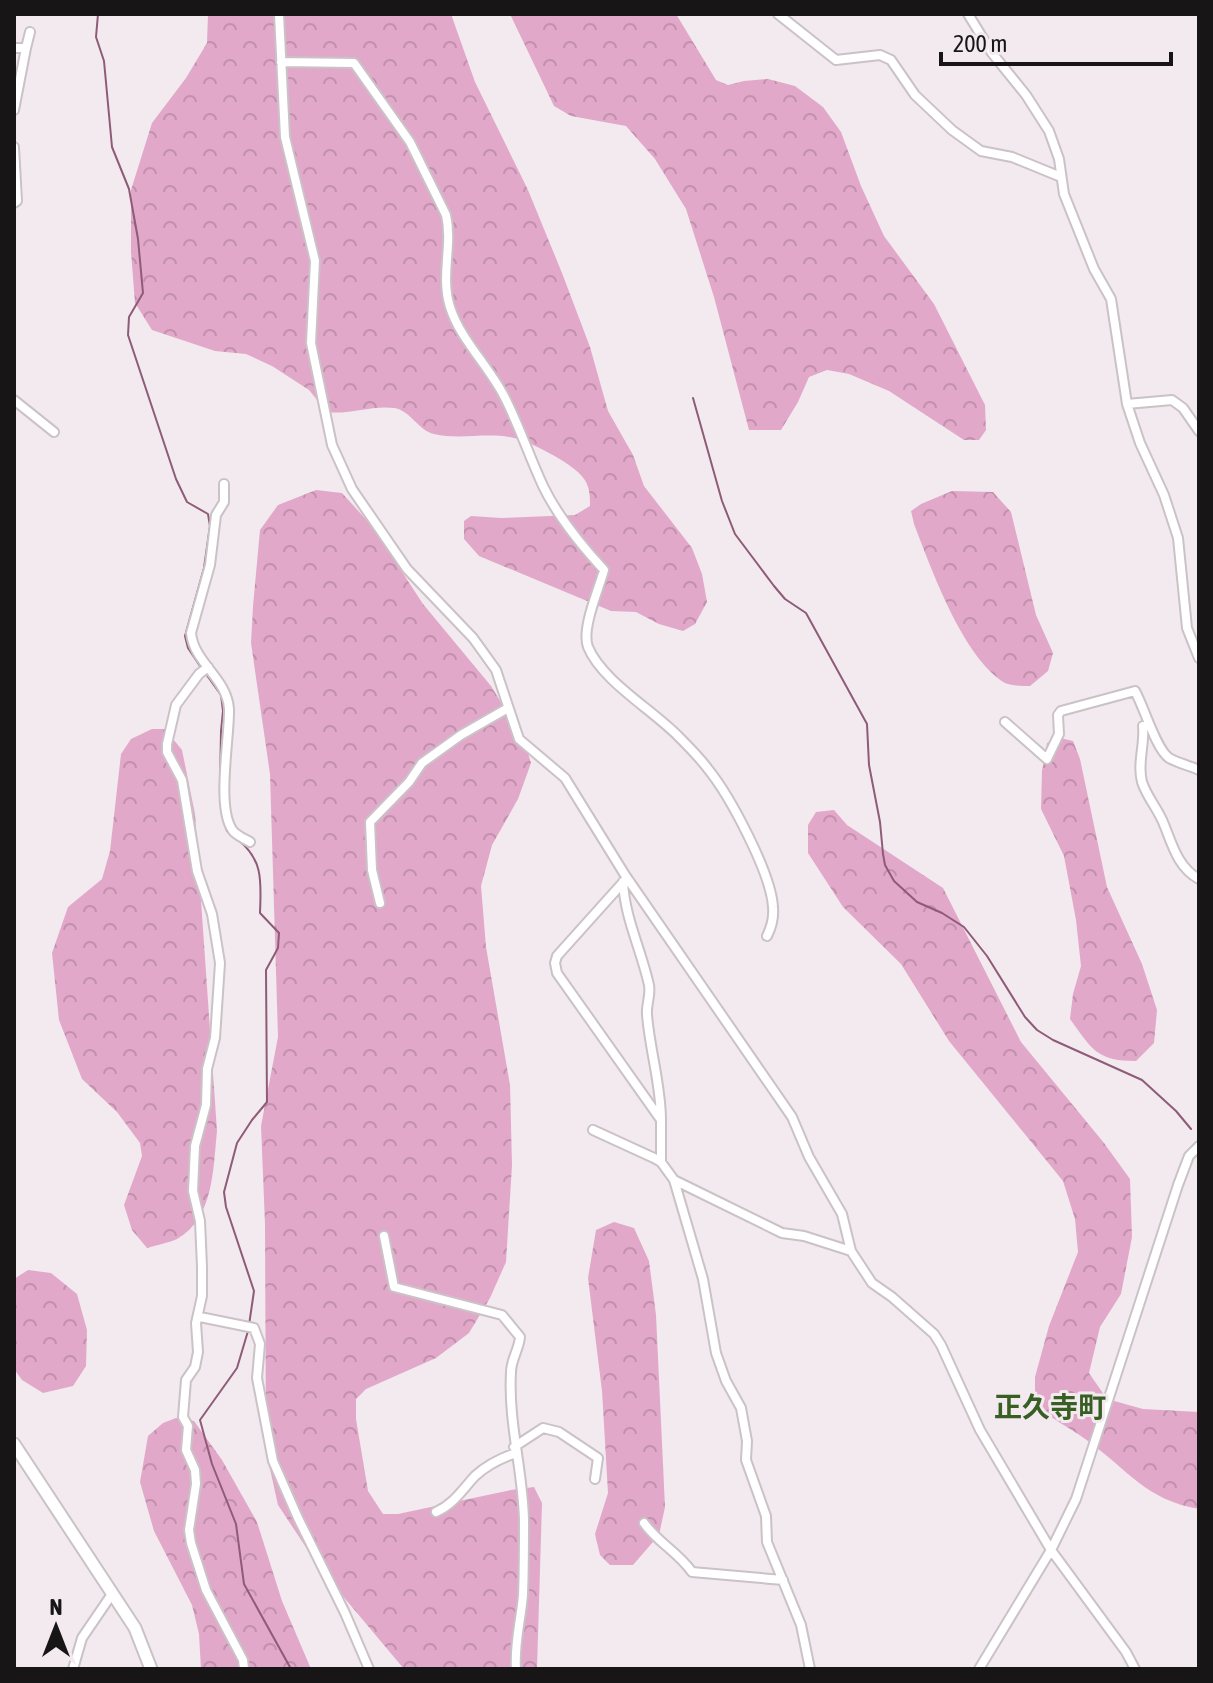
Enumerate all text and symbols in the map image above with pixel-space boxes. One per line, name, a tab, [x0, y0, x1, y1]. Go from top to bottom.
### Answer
scale bar	[941, 16, 1171, 66]
text: 200 m	[953, 30, 1007, 57]
district label: 正久寺町	[994, 1391, 1106, 1423]
north arrow	[16, 1587, 96, 1667]
text: N	[50, 1594, 62, 1620]

